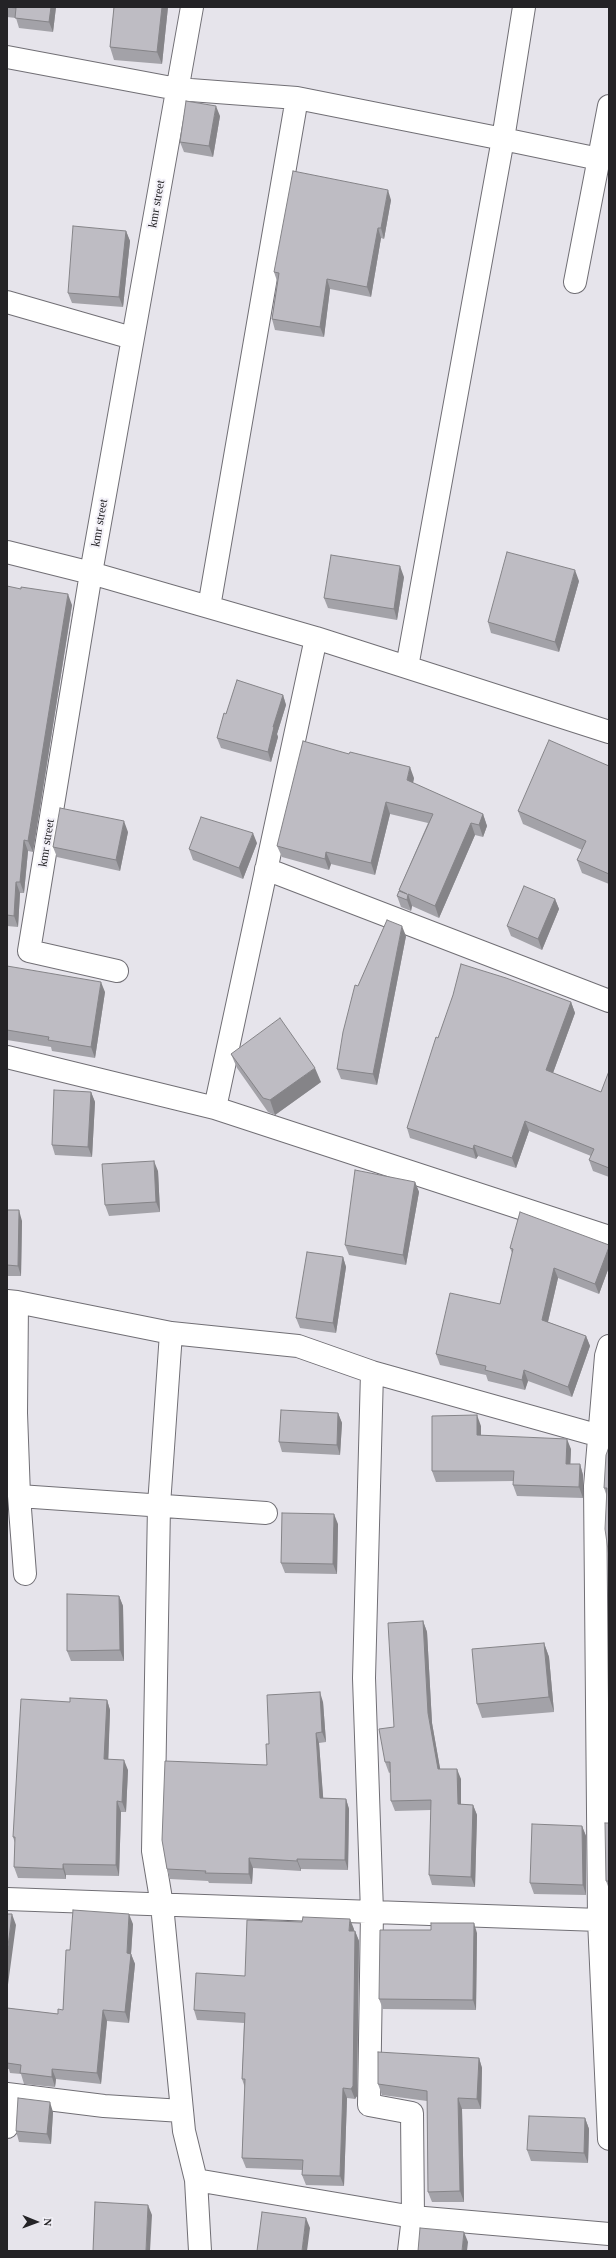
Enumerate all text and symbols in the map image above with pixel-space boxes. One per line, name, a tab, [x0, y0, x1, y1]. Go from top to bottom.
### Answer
street label: kmr street	[146, 179, 168, 229]
street label: kmr street	[89, 498, 111, 548]
street label: kmr street	[36, 818, 58, 868]
north arrow	[16, 2202, 56, 2242]
text: N	[42, 2218, 54, 2226]

